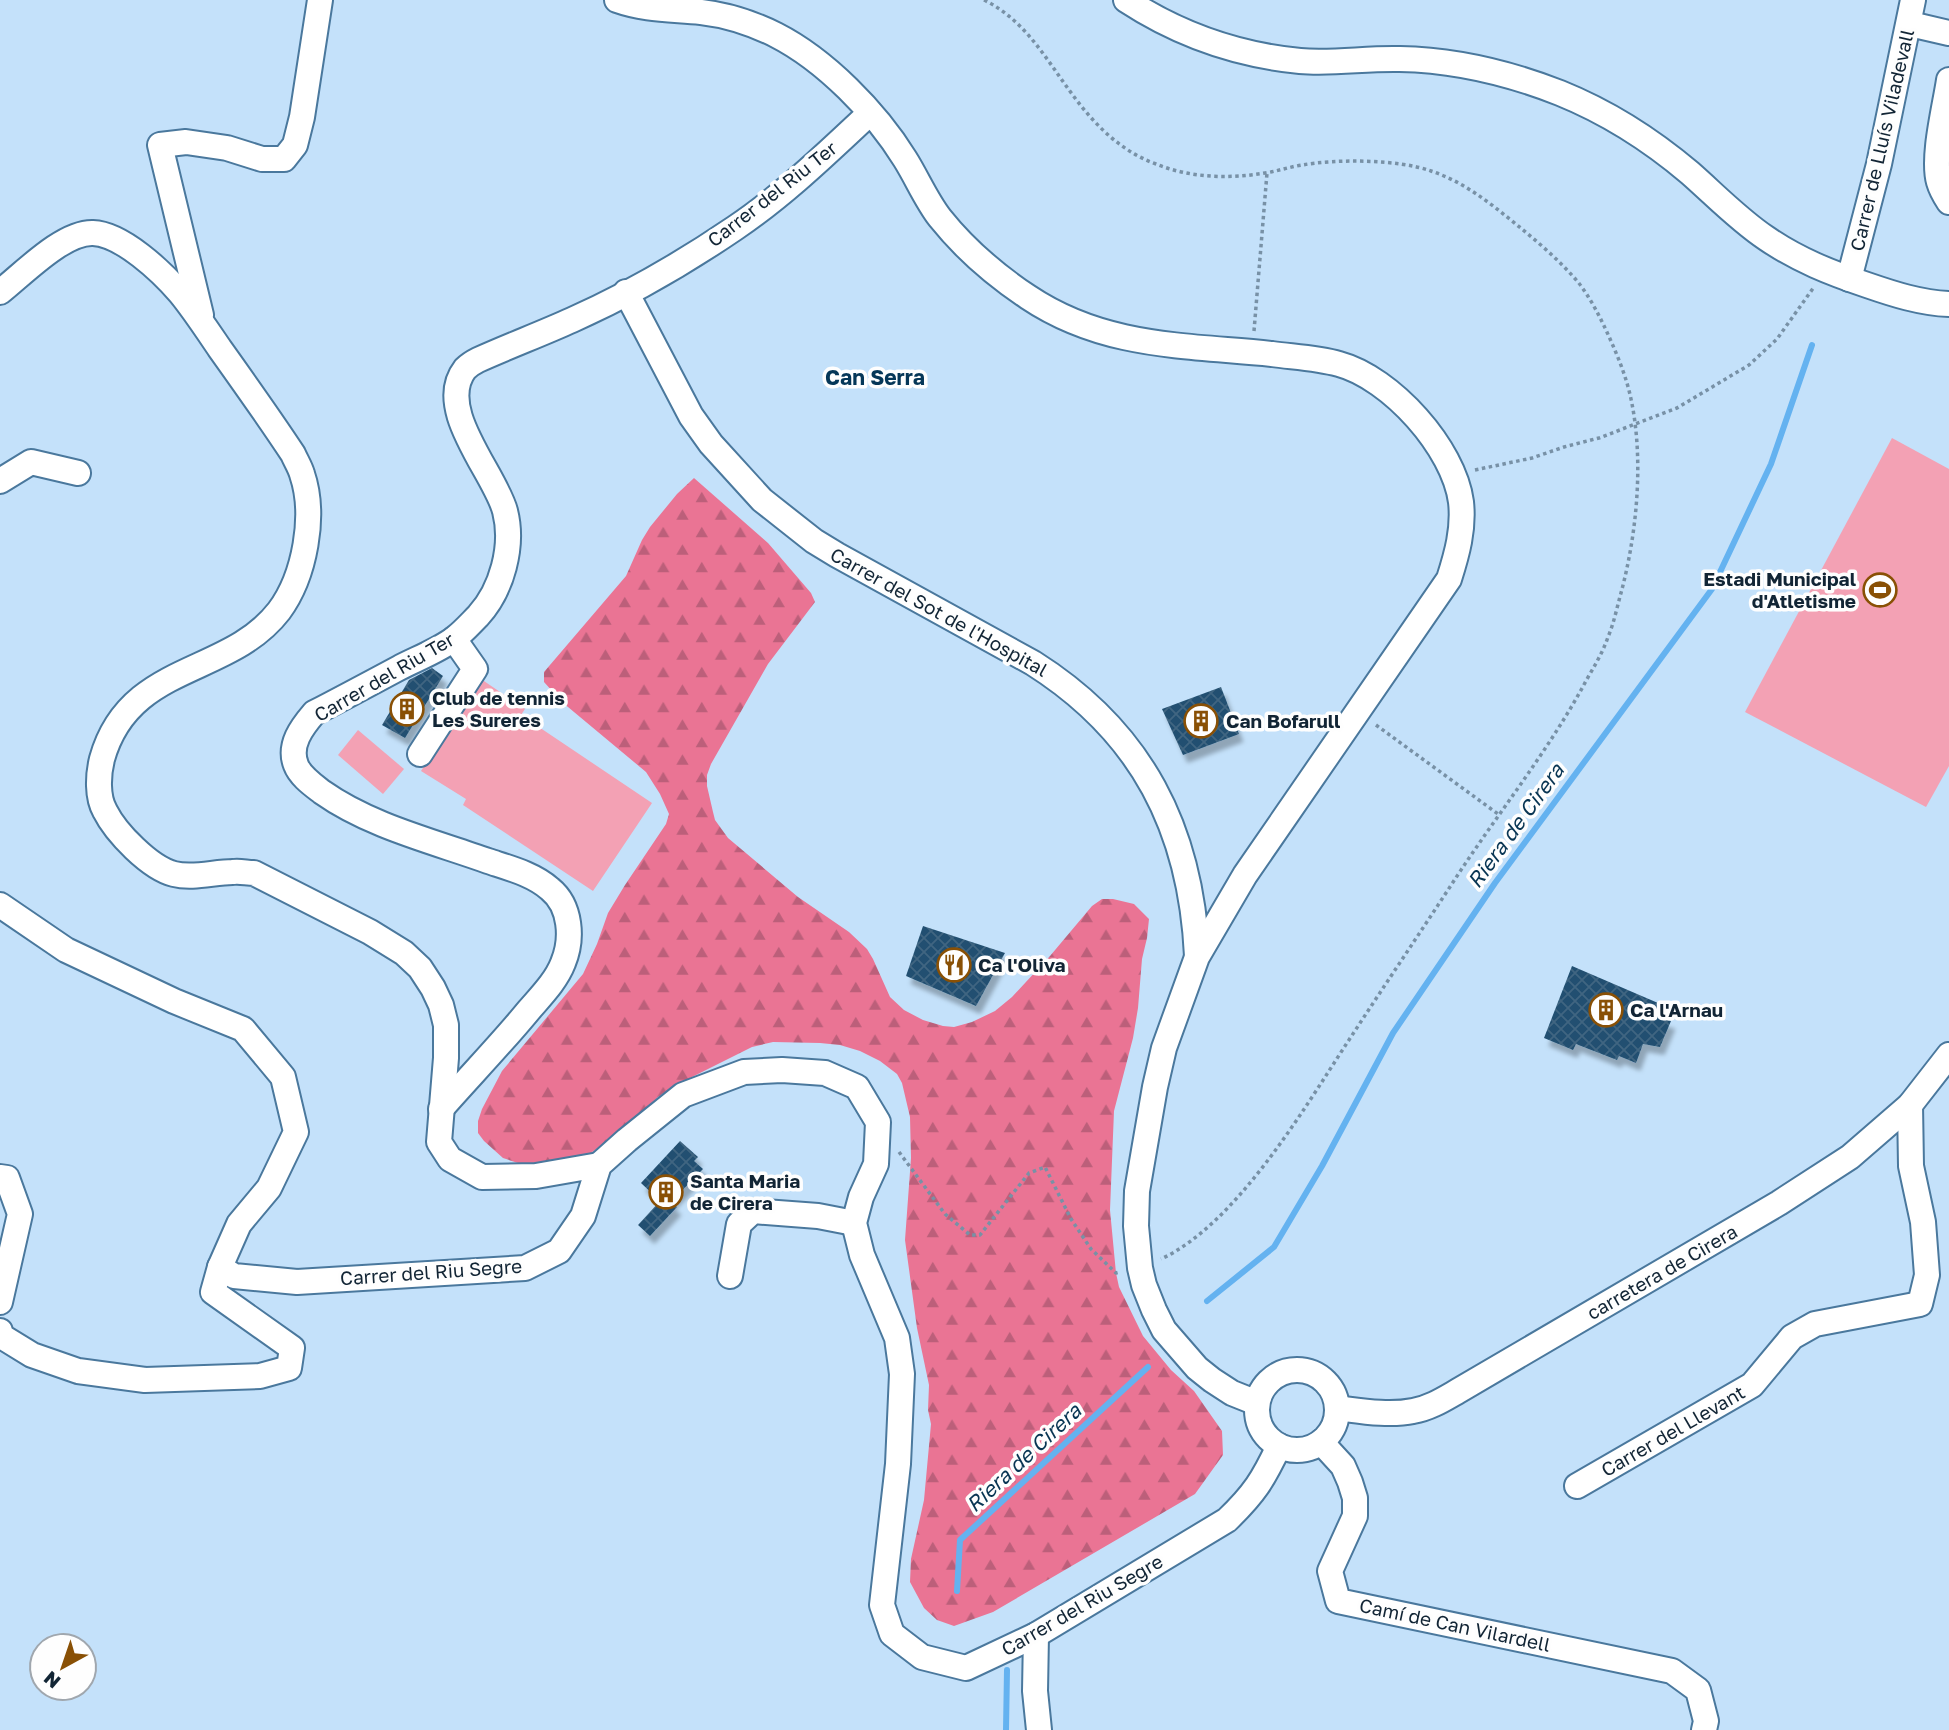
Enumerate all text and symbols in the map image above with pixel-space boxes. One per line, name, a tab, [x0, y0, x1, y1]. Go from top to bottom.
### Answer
street label: Carrer de Lluís Viladevall	[1845, 27, 1918, 253]
street label: Carrer del Riu Ter	[702, 136, 841, 251]
district label: Can Serra	[825, 364, 925, 390]
street label: Carrer del Sot de l'Hospital	[827, 542, 1052, 681]
place label: Estadi Municipal d'Atletisme	[1703, 567, 1856, 612]
sports icon: Estadi Municipal d'Atletisme	[1861, 571, 1899, 609]
street label: Carrer del Riu Ter	[310, 627, 458, 726]
place label: Club de tennis Les Sureres	[432, 686, 565, 731]
building icon: Club de tennis Les Sureres	[388, 690, 426, 728]
building icon: Can Bofarull	[1182, 702, 1220, 740]
place label: Can Bofarull	[1226, 709, 1340, 732]
water label: Riera de Cirera	[1461, 757, 1570, 893]
restaurant icon: Ca l'Oliva	[935, 946, 973, 984]
place label: Ca l'Oliva	[978, 953, 1066, 976]
building icon: Ca l'Arnau	[1587, 991, 1625, 1029]
place label: Ca l'Arnau	[1630, 998, 1723, 1021]
place label: Santa Maria de Cirera	[690, 1169, 800, 1214]
building icon: Santa Maria de Cirera	[647, 1173, 685, 1211]
street label: carretera de Cirera	[1583, 1219, 1741, 1324]
street label: Carrer del Riu Segre	[339, 1254, 523, 1289]
street label: Carrer del Llevant	[1597, 1380, 1749, 1481]
water label: Riera de Cirera	[961, 1397, 1087, 1517]
street label: Carrer del Riu Segre	[997, 1549, 1166, 1660]
street label: Camí de Can Vilardell	[1358, 1593, 1553, 1656]
north arrow	[28, 1632, 98, 1702]
text: N	[39, 1667, 65, 1694]

